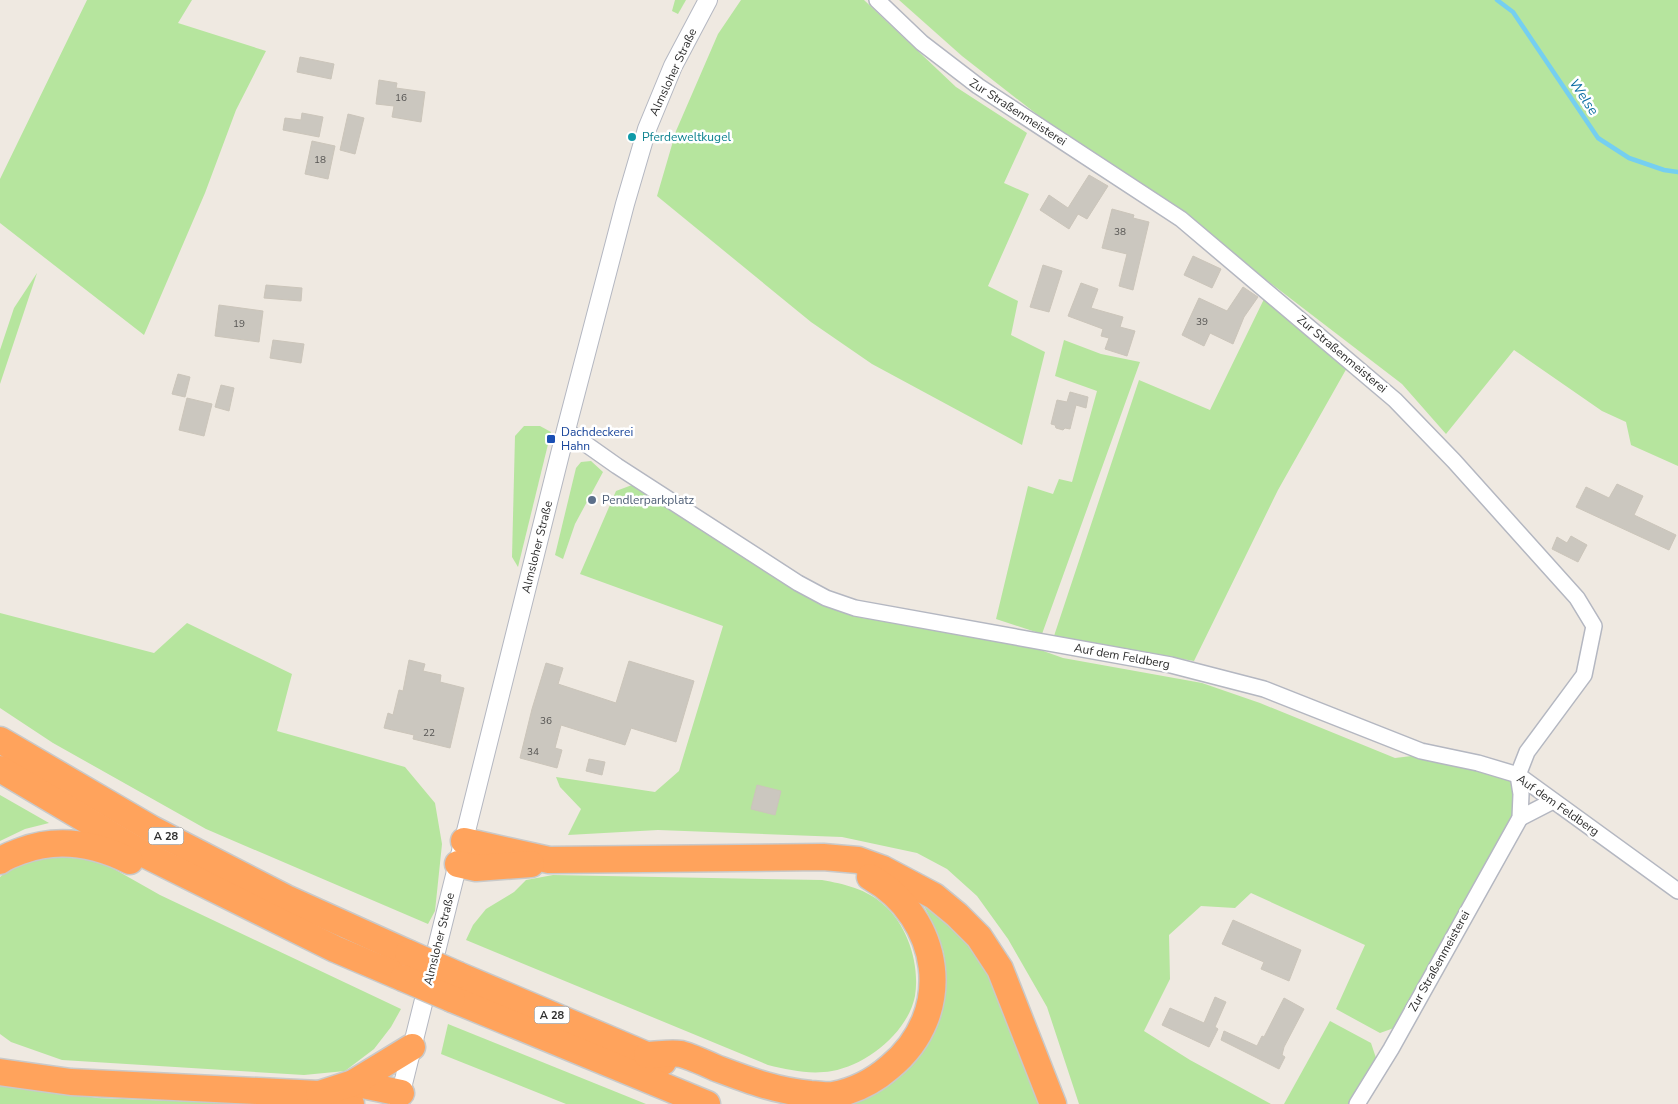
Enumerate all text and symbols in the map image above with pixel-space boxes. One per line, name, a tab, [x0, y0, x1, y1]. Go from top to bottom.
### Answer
street label: Almsloher Straße	[646, 26, 700, 118]
street label: Zur Straßenmeisterei	[966, 75, 1070, 149]
water label: Welse	[1565, 75, 1603, 119]
house number: 16	[395, 91, 407, 105]
place label: Pferdeweltkugel	[642, 129, 732, 145]
marker: Pferdeweltkugel	[626, 131, 638, 143]
house number: 18	[314, 153, 326, 167]
house number: 38	[1114, 225, 1126, 239]
street label: Zur Straßenmeisterei	[1294, 312, 1390, 396]
house number: 39	[1196, 315, 1208, 329]
house number: 19	[233, 317, 245, 331]
place label: Dachdeckerei Hahn	[561, 424, 633, 454]
marker: Dachdeckerei Hahn	[545, 433, 557, 445]
place label: Pendlerparkplatz	[602, 492, 694, 508]
marker: Pendlerparkplatz	[586, 494, 598, 506]
street label: Almsloher Straße	[518, 499, 556, 595]
street label: Auf dem Feldberg	[1073, 640, 1171, 672]
house number: 36	[540, 714, 552, 728]
house number: 22	[423, 726, 435, 740]
house number: 34	[527, 745, 539, 759]
street label: Auf dem Feldberg	[1514, 771, 1602, 839]
road number: A 28	[148, 828, 184, 844]
street label: Almsloher Straße	[420, 891, 458, 987]
street label: Zur Straßenmeisterei	[1405, 908, 1473, 1014]
road number: A 28	[534, 1006, 570, 1024]

